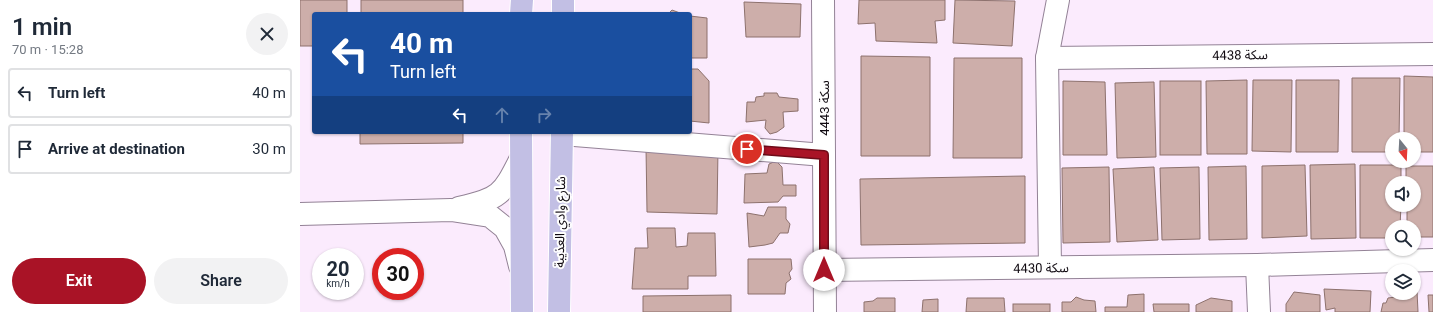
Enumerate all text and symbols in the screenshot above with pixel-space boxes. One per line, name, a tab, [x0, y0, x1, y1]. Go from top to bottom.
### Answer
text: 1 min	[12, 13, 72, 41]
button: close	[246, 13, 288, 55]
text: 40 m	[390, 27, 453, 60]
icon: left	[324, 28, 376, 80]
text: 70 m · 15:28	[12, 42, 83, 57]
street label: سكة 4438	[1212, 47, 1268, 63]
text: Turn left	[390, 61, 456, 82]
street label: سكة 4443	[817, 80, 832, 136]
icon: left	[14, 82, 36, 104]
text: Turn left	[48, 84, 105, 102]
text: 40 m	[252, 84, 286, 102]
icon: left	[449, 104, 471, 126]
icon: ahead	[491, 104, 513, 126]
icon: right	[533, 104, 555, 126]
pin	[730, 132, 764, 166]
north arrow	[1385, 132, 1421, 168]
map controls	[1385, 132, 1421, 300]
icon: arrive	[14, 138, 36, 160]
icon: arrive	[736, 138, 758, 160]
text: Arrive at destination	[48, 140, 185, 158]
text: 30 m	[252, 140, 286, 158]
street label: شارع وادي العذيبة	[552, 176, 571, 268]
button: sound	[1385, 176, 1421, 212]
button: search	[1385, 220, 1421, 256]
speed limit sign: 30	[372, 248, 424, 300]
position arrow	[803, 249, 845, 291]
text: 20	[327, 257, 349, 281]
button: Exit	[12, 258, 146, 304]
button: Share	[154, 258, 288, 304]
street label: سكة 4430	[1013, 260, 1069, 276]
button: layers	[1385, 264, 1421, 300]
text: km/h	[326, 278, 350, 289]

